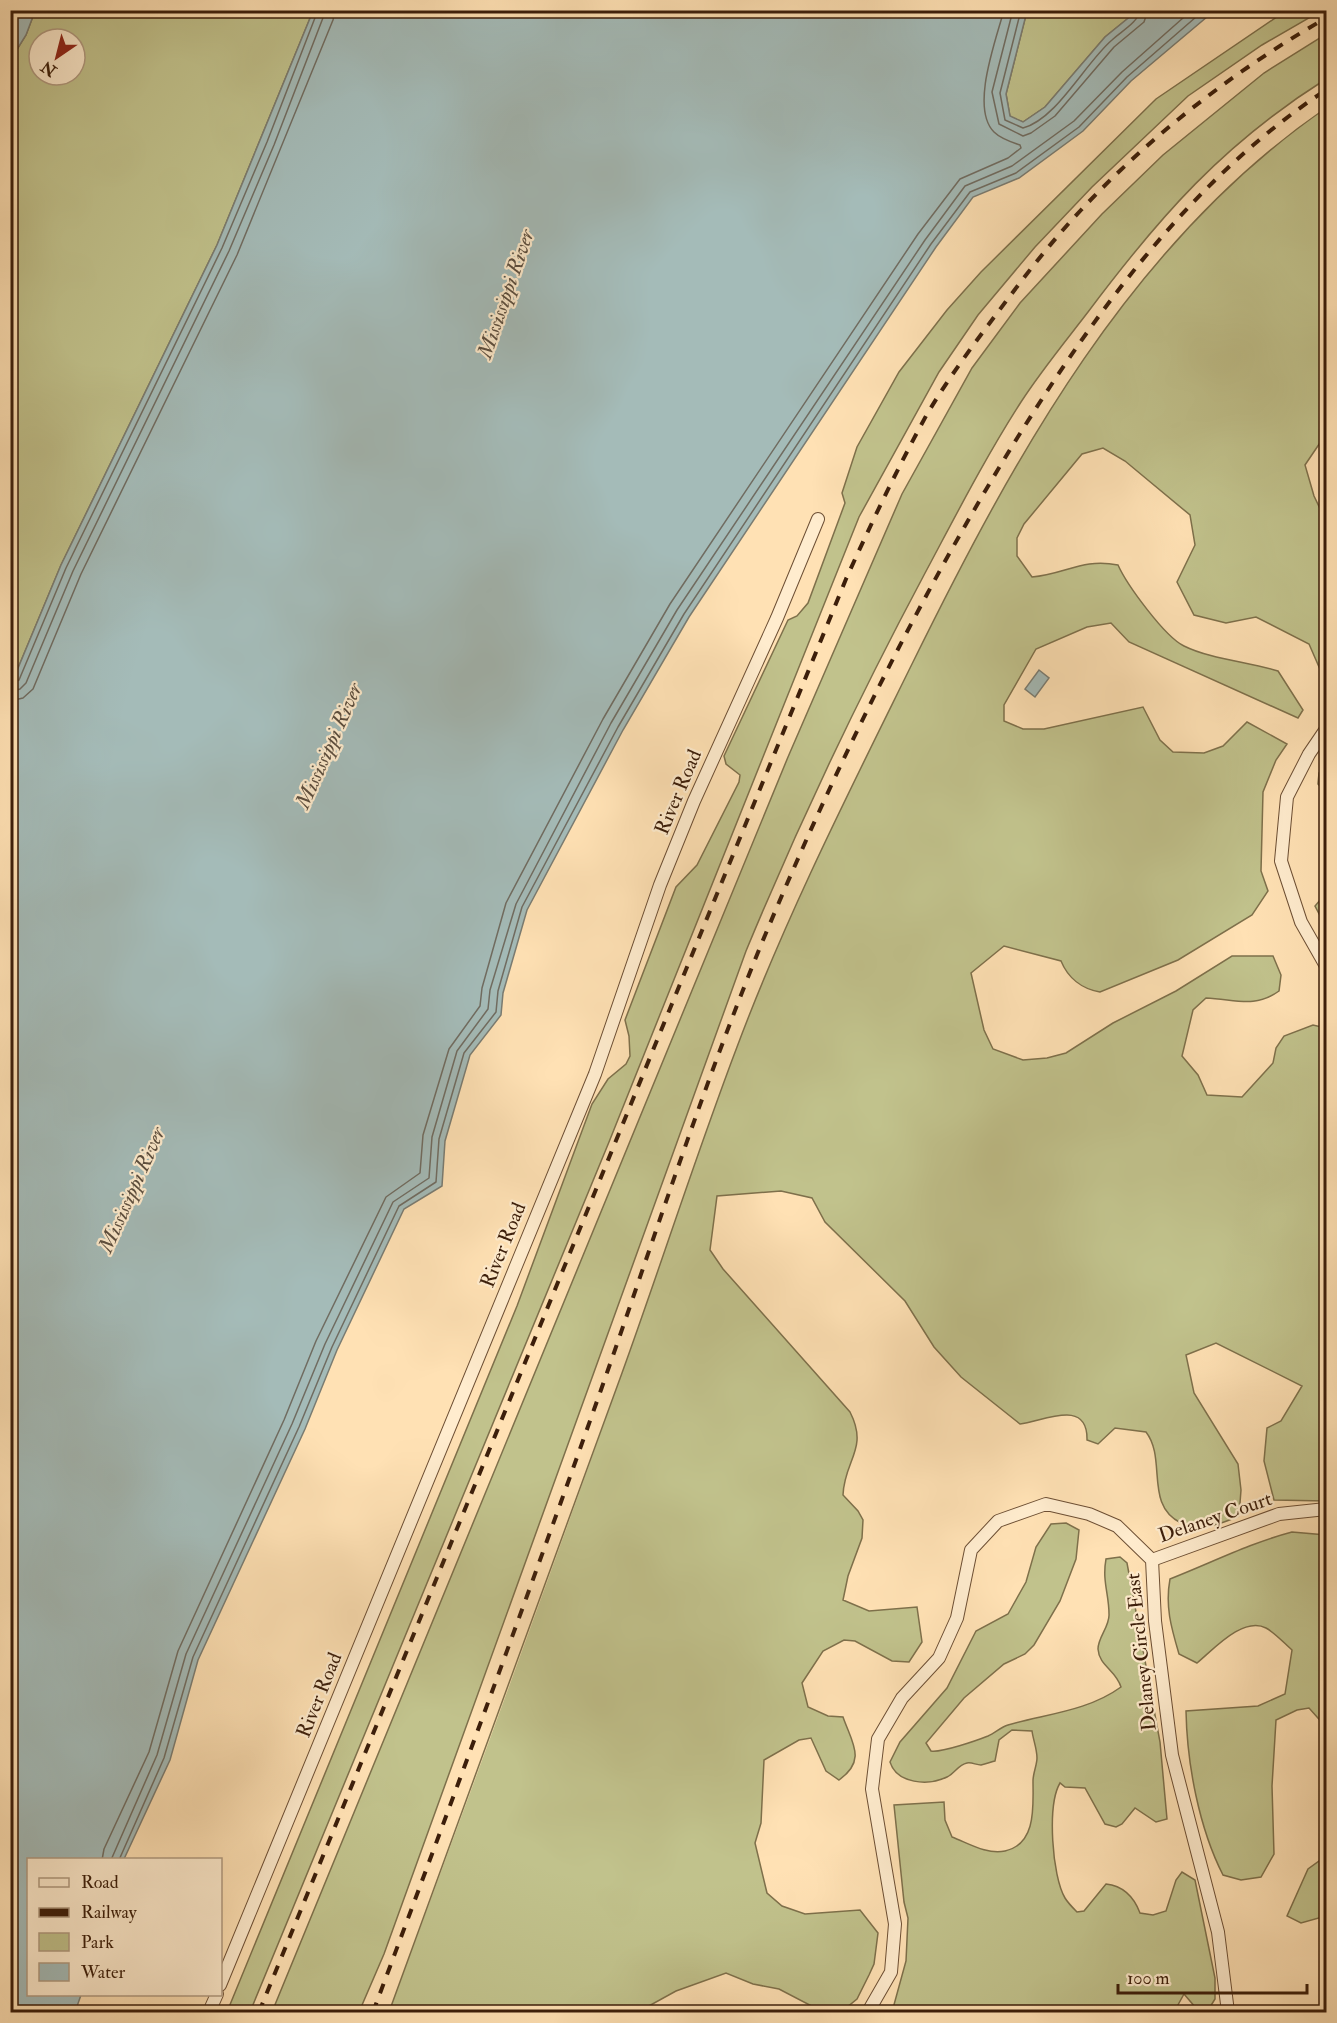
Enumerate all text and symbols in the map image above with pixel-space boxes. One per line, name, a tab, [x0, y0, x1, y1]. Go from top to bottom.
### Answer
north arrow	[27, 27, 87, 87]
text: N	[37, 56, 61, 81]
water label: Mississippi River	[471, 225, 541, 364]
water label: Mississippi River	[288, 678, 369, 815]
street label: River Road	[649, 746, 707, 838]
water label: Mississippi River	[91, 1122, 172, 1259]
street label: River Road	[475, 1199, 531, 1291]
street label: Delaney Court	[1155, 1486, 1275, 1548]
street label: Delaney Circle East	[1120, 1571, 1162, 1732]
street label: River Road	[291, 1649, 347, 1741]
legend	[27, 1858, 222, 1996]
text: Road	[81, 1871, 119, 1894]
text: Railway	[81, 1901, 138, 1924]
text: Park	[81, 1931, 114, 1954]
scale bar	[1118, 1957, 1307, 1995]
text: Water	[80, 1961, 125, 1984]
text: 100 m	[1127, 1967, 1170, 1990]

